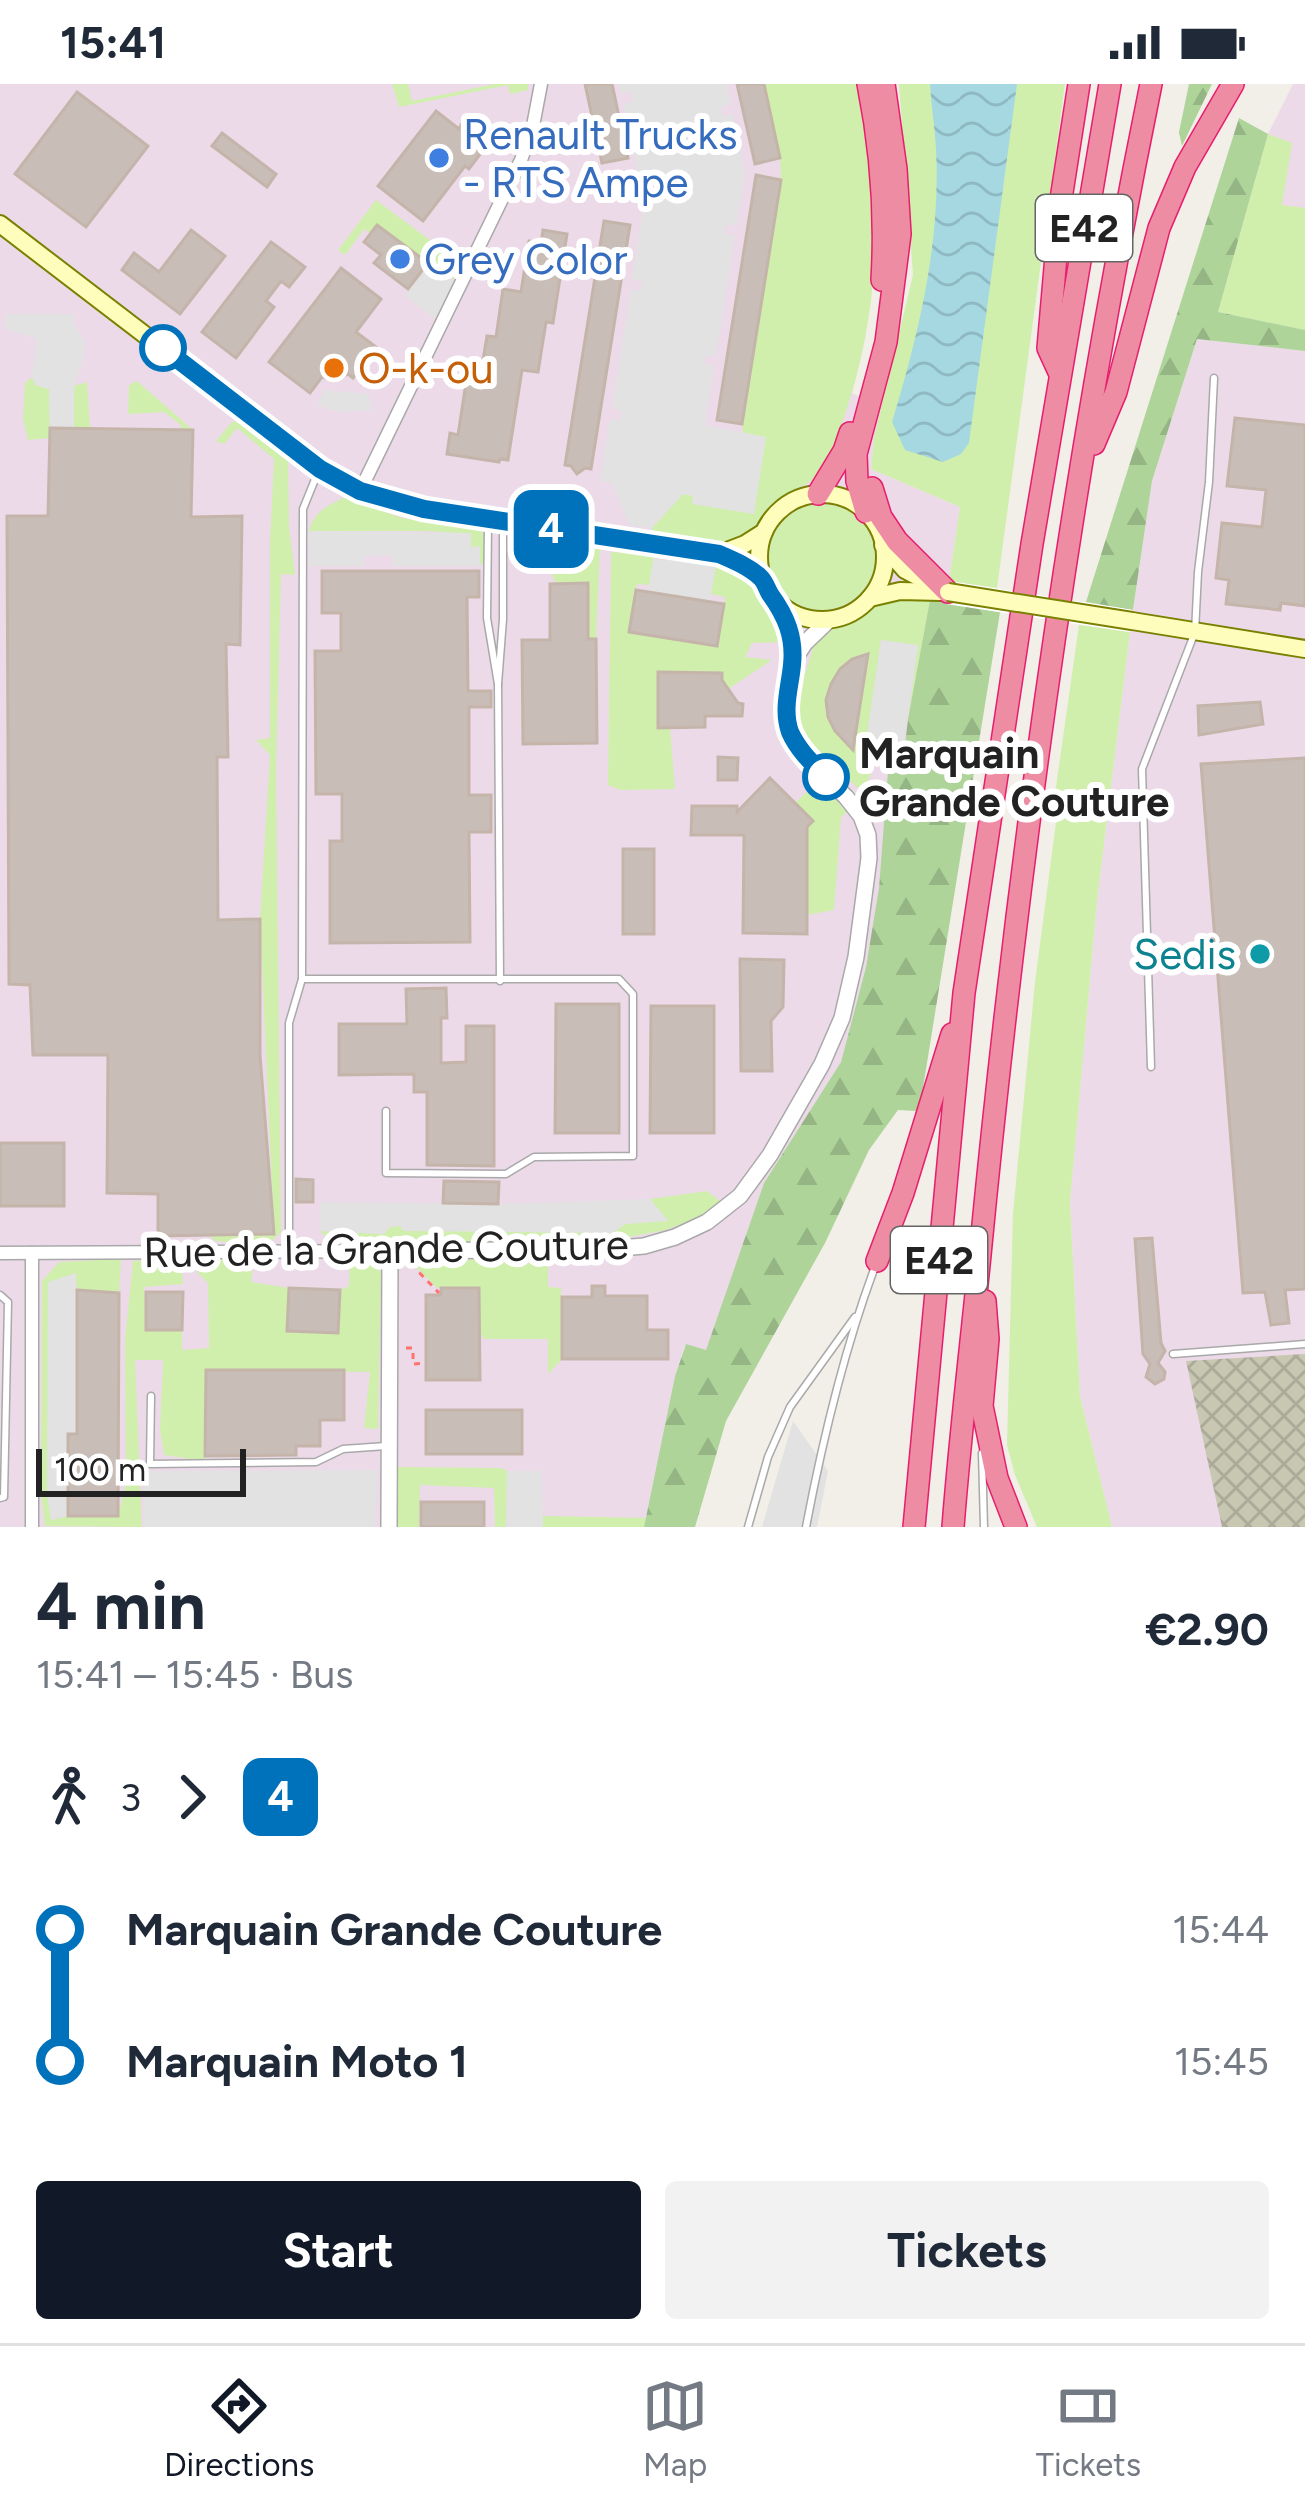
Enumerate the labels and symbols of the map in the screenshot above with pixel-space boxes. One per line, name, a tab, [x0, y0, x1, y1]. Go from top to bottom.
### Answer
place label: Renault Trucks - RTS Ampe	[463, 109, 738, 208]
marker: Renault Trucks - RTS Ampe	[426, 145, 452, 171]
road number: E42	[1036, 195, 1132, 261]
place label: Grey Color	[424, 234, 627, 285]
marker: Grey Color	[387, 246, 413, 272]
unlabelled marker	[141, 326, 185, 370]
place label: O-k-ou	[358, 343, 494, 394]
marker: O-k-ou	[321, 355, 347, 381]
line badge: 4	[512, 490, 590, 568]
place label: Marquain Grande Couture	[859, 728, 1169, 827]
marker: Marquain Grande Couture	[804, 755, 848, 799]
place label: Sedis	[1133, 929, 1236, 980]
marker: Sedis	[1247, 941, 1273, 967]
street label: Rue de la Grande Couture	[143, 1219, 629, 1278]
road number: E42	[891, 1227, 987, 1293]
scale bar	[36, 1443, 246, 1496]

